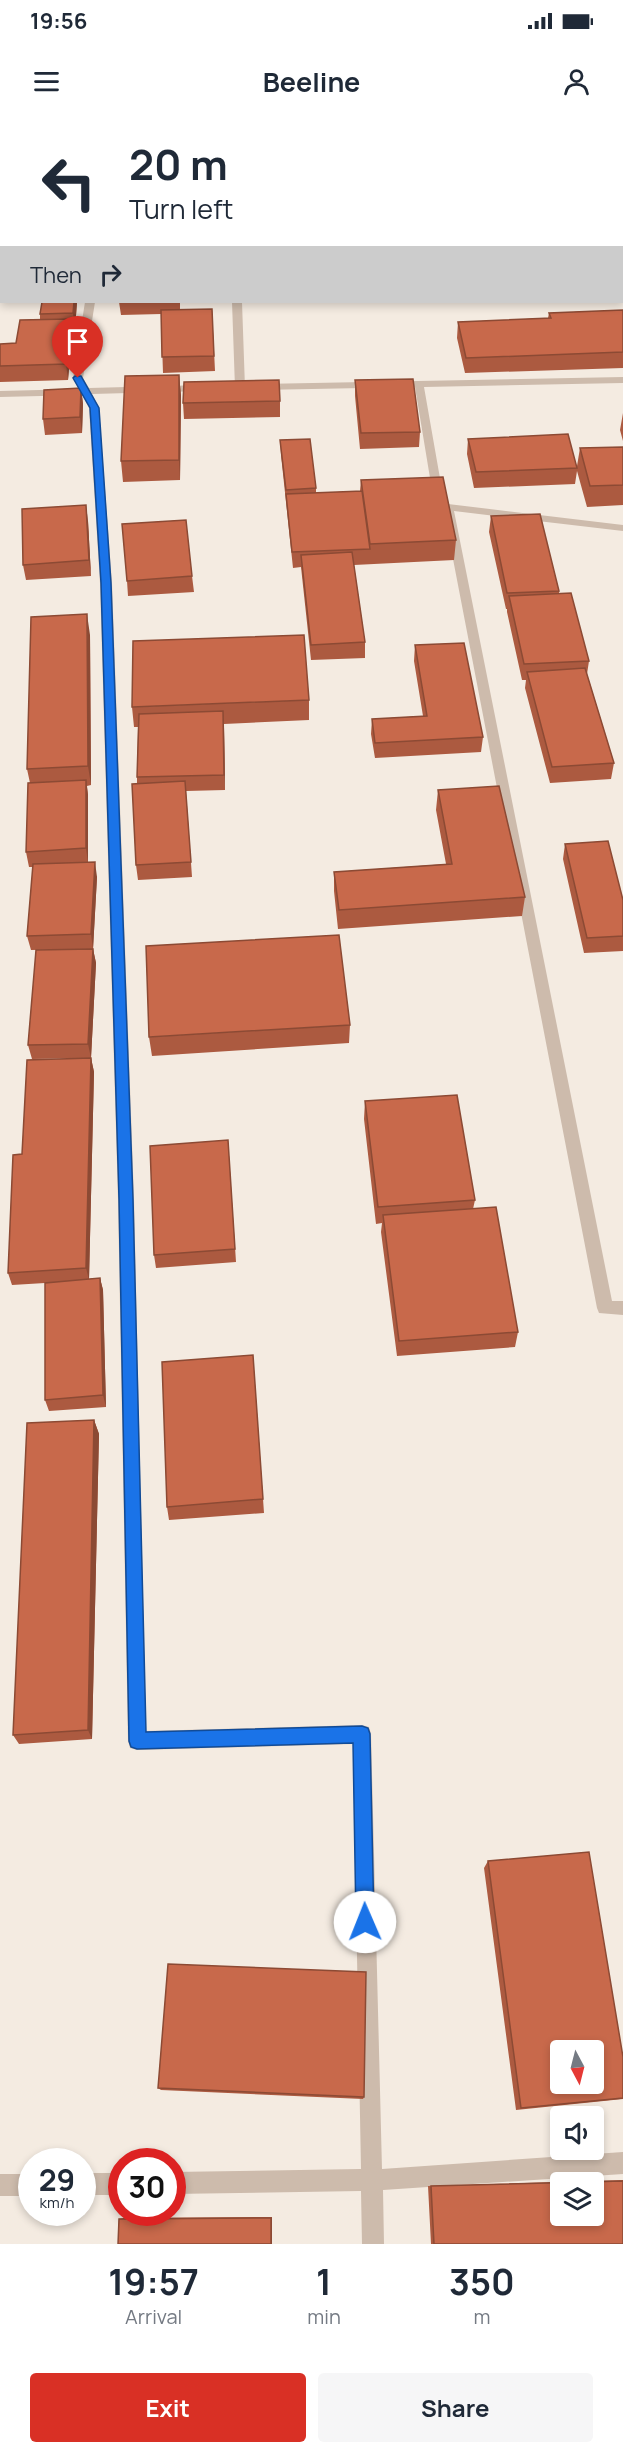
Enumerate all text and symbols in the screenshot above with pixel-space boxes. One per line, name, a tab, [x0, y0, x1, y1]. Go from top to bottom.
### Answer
text: 19:56	[30, 6, 87, 36]
text: Beeline	[263, 63, 360, 100]
icon: menu	[30, 65, 63, 98]
icon: person	[560, 65, 593, 98]
text: 20 m	[129, 135, 228, 193]
icon: left	[30, 144, 108, 222]
text: Turn left	[129, 190, 233, 227]
icon: right	[94, 258, 127, 291]
text: Then	[30, 260, 82, 290]
pin	[52, 316, 103, 378]
icon: arrive	[61, 325, 94, 358]
position arrow	[333, 1890, 397, 1954]
north arrow	[550, 2040, 604, 2094]
map controls	[550, 2040, 604, 2226]
button: sound	[550, 2106, 604, 2160]
speed limit sign: 30	[108, 2148, 186, 2226]
text: 29	[39, 2159, 75, 2200]
button: layers	[550, 2172, 604, 2226]
text: km/h	[40, 2192, 74, 2213]
text: 19:57	[108, 2257, 199, 2306]
text: 1	[316, 2257, 332, 2306]
text: 350	[449, 2257, 515, 2306]
text: Arrival	[125, 2303, 182, 2330]
text: min	[307, 2303, 341, 2330]
text: m	[473, 2303, 490, 2330]
button: Exit	[30, 2373, 306, 2442]
button: Share	[318, 2373, 593, 2442]

